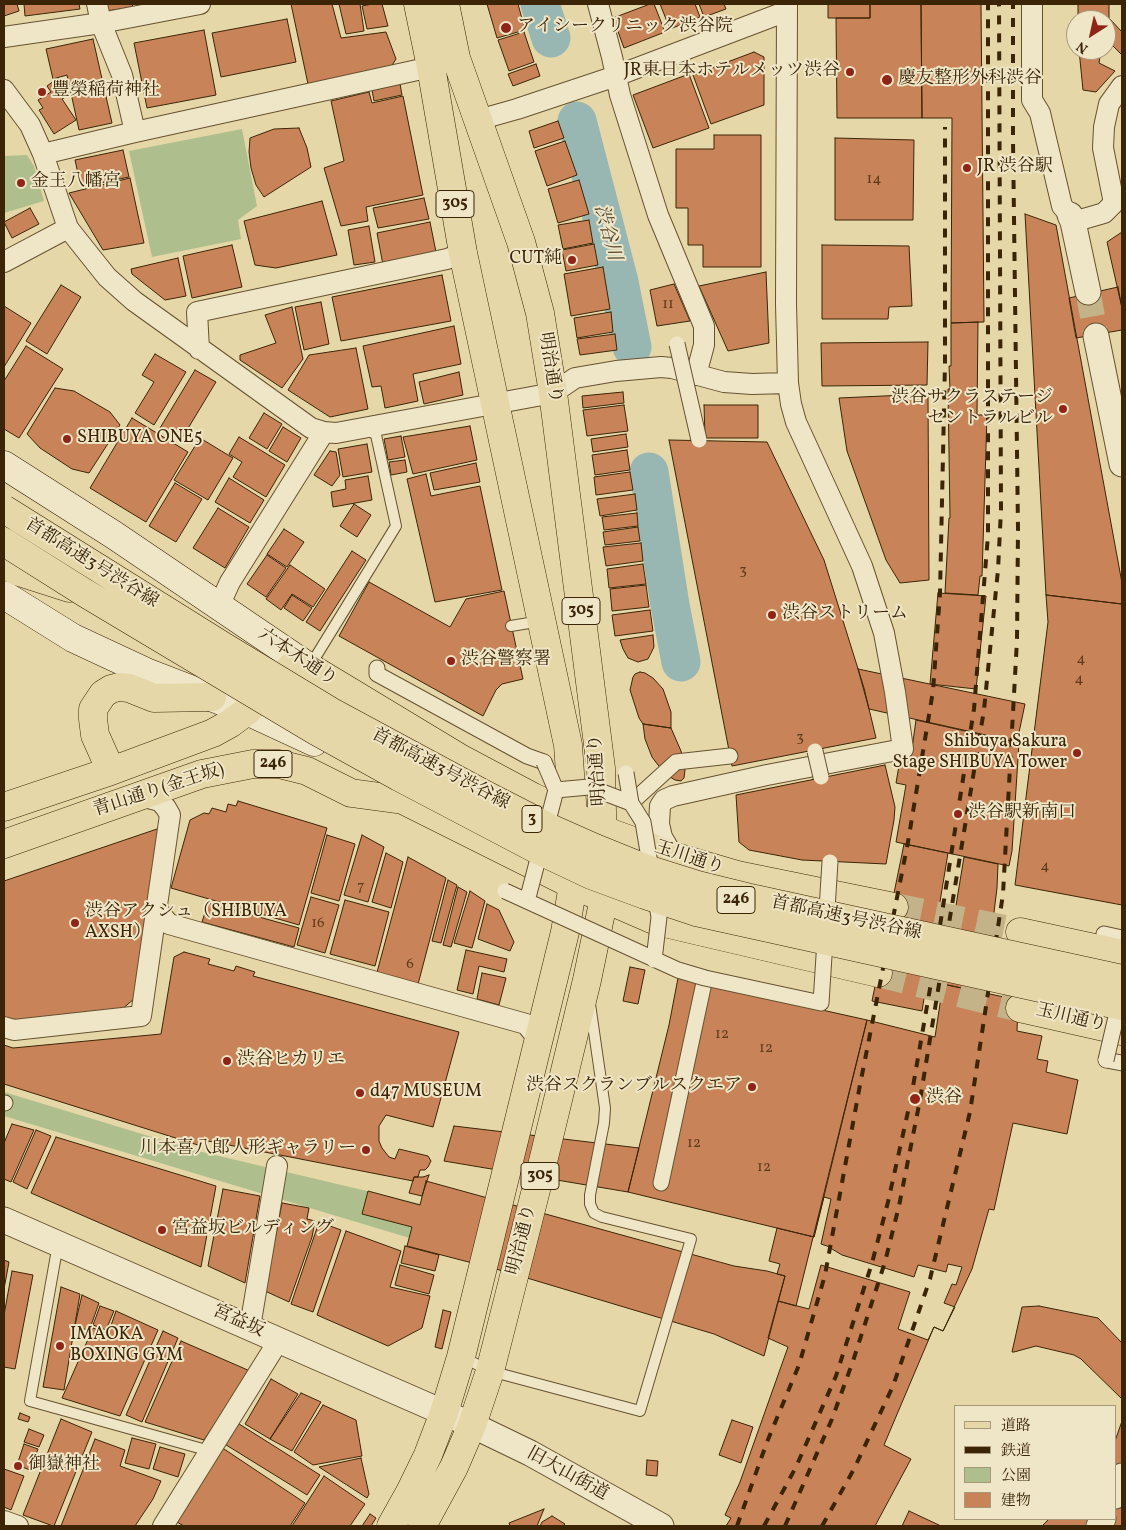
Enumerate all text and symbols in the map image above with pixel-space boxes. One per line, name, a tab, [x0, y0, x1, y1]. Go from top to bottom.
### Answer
north arrow	[1066, 10, 1116, 60]
place label: アイシークリニック渋谷院	[517, 17, 733, 39]
marker: アイシークリニック渋谷院	[499, 21, 513, 35]
text: N	[1073, 36, 1092, 58]
place label: JR東日本ホテルメッツ渋谷	[624, 61, 840, 83]
marker: JR東日本ホテルメッツ渋谷	[844, 66, 856, 78]
place label: 慶友整形外科渋谷	[898, 69, 1042, 91]
marker: 慶友整形外科渋谷	[880, 73, 894, 87]
place label: 豐榮稲荷神社	[52, 81, 160, 103]
marker: 豐榮稲荷神社	[36, 86, 48, 98]
place label: JR 渋谷駅	[977, 157, 1053, 179]
marker: JR 渋谷駅	[961, 162, 973, 174]
house number: 14	[867, 171, 881, 189]
place label: 金王八幡宮	[31, 172, 121, 194]
marker: 金王八幡宮	[15, 177, 27, 189]
road number: 305	[436, 190, 474, 218]
water label: 渋谷川	[588, 203, 624, 263]
place label: CUT純	[510, 249, 562, 271]
marker: CUT純	[566, 254, 578, 266]
house number: 11	[662, 296, 674, 314]
street label: 明治通り	[533, 331, 565, 405]
place label: 渋谷サクラステージ セントラルビル	[891, 388, 1053, 430]
marker: 渋谷サクラステージ セントラルビル	[1057, 403, 1069, 415]
place label: SHIBUYA ONE5	[77, 428, 203, 450]
marker: SHIBUYA ONE5	[61, 433, 73, 445]
street label: 首都高速3号渋谷線	[20, 514, 162, 614]
house number: 3	[739, 562, 747, 580]
road number: 305	[562, 598, 600, 624]
place label: 渋谷ストリーム	[782, 604, 908, 626]
marker: 渋谷ストリーム	[766, 609, 778, 621]
street label: 六本木通り	[253, 624, 341, 692]
place label: 渋谷警察署	[461, 650, 551, 672]
house number: 4	[1077, 651, 1085, 669]
marker: 渋谷警察署	[445, 655, 457, 667]
house number: 4	[1075, 671, 1083, 689]
street label: 首都高速3号渋谷線	[367, 724, 513, 816]
house number: 3	[796, 729, 804, 747]
place label: Shibuya Sakura Stage SHIBUYA Tower	[892, 732, 1067, 774]
street label: 明治通り	[586, 733, 612, 807]
marker: Shibuya Sakura Stage SHIBUYA Tower	[1071, 747, 1083, 759]
road number: 246	[254, 751, 292, 778]
street label: 青山通り(金王坂)	[91, 760, 227, 822]
place label: 渋谷駅新南口	[968, 803, 1076, 825]
road number: 3	[522, 806, 542, 832]
marker: 渋谷駅新南口	[952, 808, 964, 820]
street label: 玉川通り	[651, 838, 727, 880]
house number: 4	[1041, 858, 1049, 876]
house number: 7	[357, 878, 365, 896]
road number: 246	[717, 886, 755, 914]
street label: 首都高速3号渋谷線	[769, 893, 923, 945]
place label: 渋谷アクシュ（SHIBUYA AXSH）	[85, 902, 287, 944]
house number: 16	[311, 915, 325, 933]
marker: 渋谷アクシュ（SHIBUYA AXSH）	[69, 917, 81, 929]
house number: 6	[406, 956, 414, 974]
street label: 玉川通り	[1033, 1000, 1109, 1038]
house number: 12	[715, 1026, 729, 1044]
house number: 12	[759, 1040, 773, 1058]
place label: 渋谷ヒカリエ	[237, 1050, 345, 1072]
marker: 渋谷ヒカリエ	[221, 1055, 233, 1067]
place label: 渋谷スクランブルスクエア	[526, 1076, 742, 1098]
marker: 渋谷スクランブルスクエア	[746, 1081, 758, 1093]
place label: d47 MUSEUM	[370, 1082, 482, 1104]
marker: d47 MUSEUM	[354, 1087, 366, 1099]
place label: 渋谷	[926, 1088, 962, 1110]
marker: 渋谷	[908, 1092, 922, 1106]
house number: 12	[687, 1135, 701, 1153]
place label: 川本喜八郎人形ギャラリー	[140, 1139, 356, 1161]
marker: 川本喜八郎人形ギャラリー	[360, 1144, 372, 1156]
house number: 12	[757, 1159, 771, 1177]
road number: 305	[521, 1162, 559, 1190]
street label: 明治通り	[504, 1202, 542, 1278]
place label: 宮益坂ビルディング	[172, 1219, 334, 1241]
marker: 宮益坂ビルディング	[156, 1224, 168, 1236]
street label: 宮益坂	[209, 1301, 267, 1343]
place label: IMAOKA BOXING GYM	[70, 1325, 183, 1368]
marker: IMAOKA BOXING GYM	[54, 1340, 66, 1352]
legend	[954, 1405, 1116, 1520]
text: 道路	[1001, 1416, 1031, 1437]
text: 鉄道	[1001, 1441, 1031, 1462]
street label: 旧大山街道	[522, 1444, 612, 1506]
place label: 御嶽神社	[28, 1455, 100, 1477]
marker: 御嶽神社	[12, 1460, 24, 1472]
text: 公園	[1001, 1466, 1031, 1487]
text: 建物	[1001, 1491, 1031, 1512]

